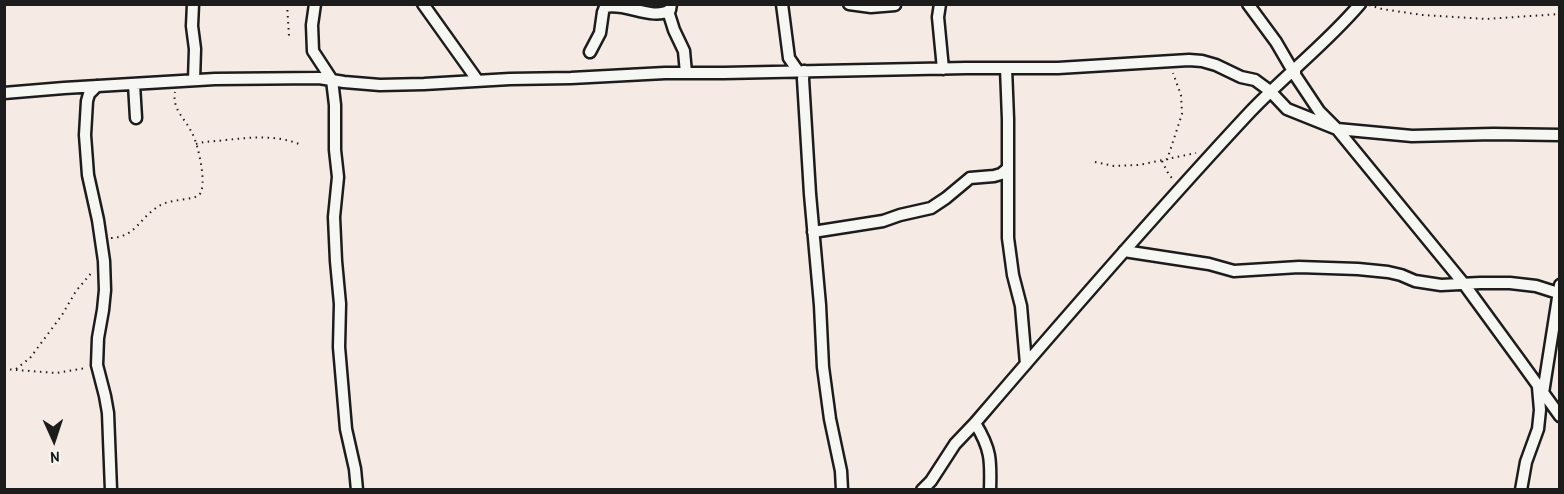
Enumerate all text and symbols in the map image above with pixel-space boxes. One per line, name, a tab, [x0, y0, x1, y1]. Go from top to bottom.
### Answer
north arrow	[24, 410, 84, 470]
text: N	[50, 447, 60, 469]

